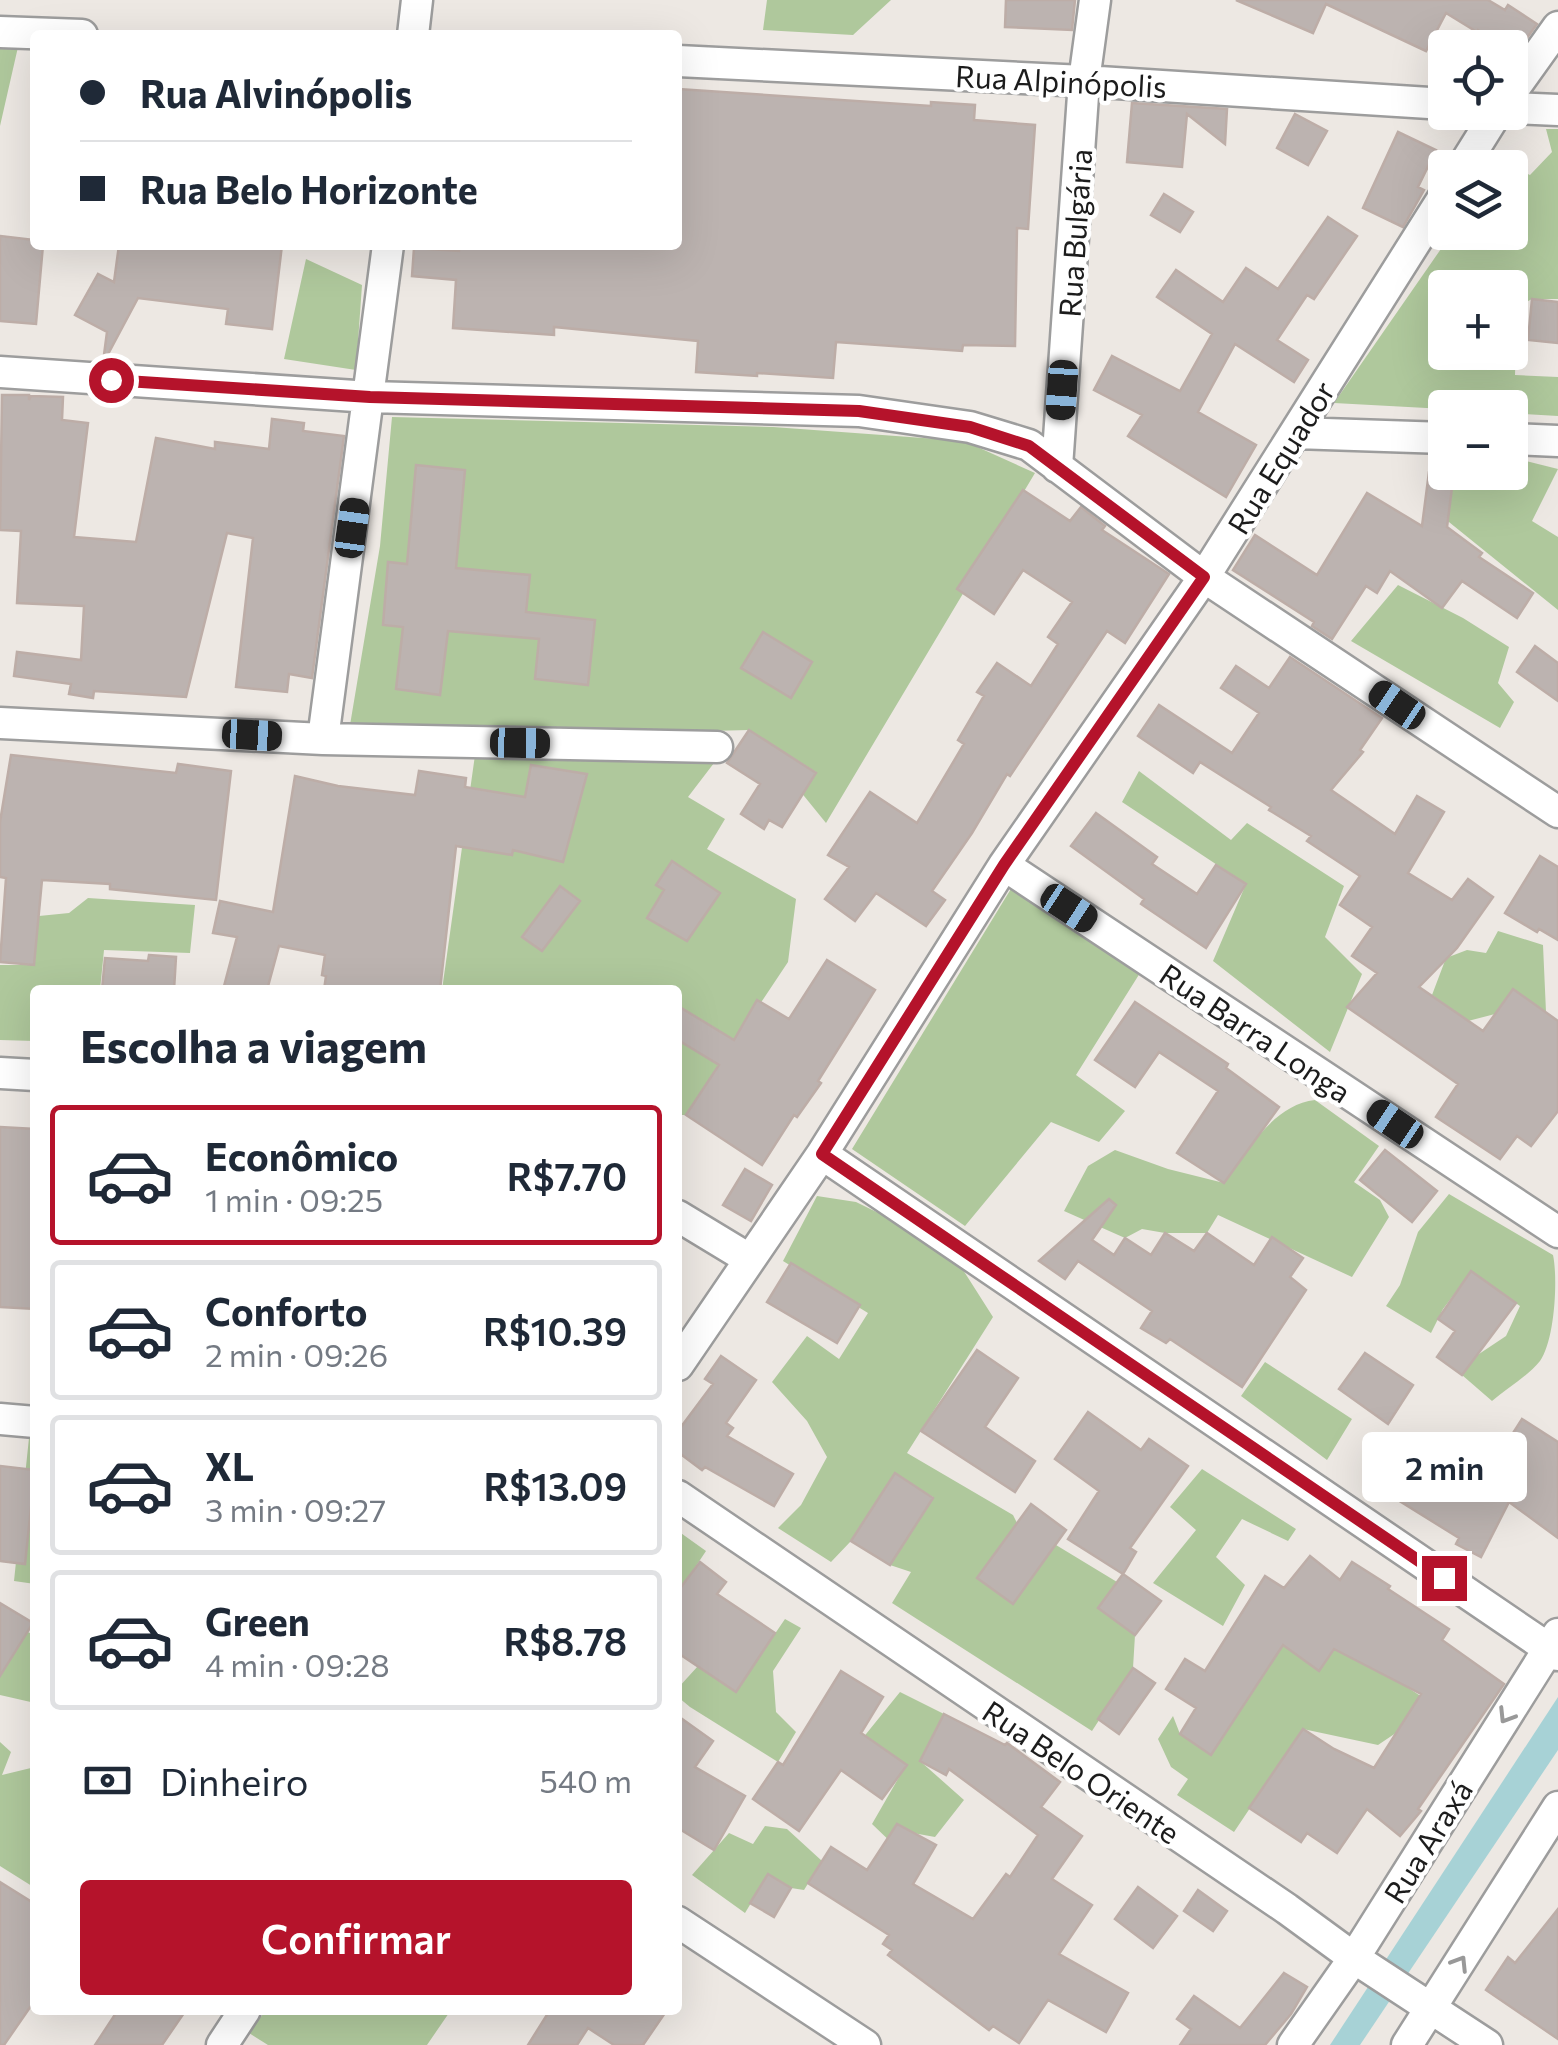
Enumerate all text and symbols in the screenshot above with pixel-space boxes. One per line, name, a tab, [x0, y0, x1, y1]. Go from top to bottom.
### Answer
map controls	[1428, 30, 1528, 490]
button: locate	[1428, 30, 1528, 130]
street label: Rua Alpinópolis	[954, 56, 1168, 104]
text: Rua Alvinópolis	[140, 69, 412, 116]
street label: Rua Bulgária	[1050, 147, 1098, 319]
button: layers	[1428, 150, 1528, 250]
text: Rua Belo Horizonte	[140, 165, 478, 212]
button: +	[1428, 270, 1528, 370]
route start	[89, 358, 134, 403]
car	[1045, 359, 1079, 421]
street label: Rua Equador	[1218, 374, 1342, 540]
button: −	[1428, 390, 1528, 490]
car	[333, 496, 371, 560]
car	[1364, 676, 1430, 734]
car	[221, 718, 283, 752]
car	[490, 727, 550, 759]
car	[1036, 879, 1102, 937]
street label: Rua Barra Longa	[1154, 955, 1358, 1109]
text: Escolha a viagem	[80, 1017, 427, 1072]
car	[1362, 1095, 1428, 1153]
icon: car	[85, 1130, 175, 1220]
text: Econômico	[205, 1132, 398, 1179]
text: R$7.70	[507, 1152, 627, 1199]
text: 1 min · 09:25	[205, 1179, 383, 1219]
icon: car	[85, 1285, 175, 1375]
text: Conforto	[205, 1287, 368, 1334]
text: R$10.39	[483, 1307, 627, 1354]
text: 2 min · 09:26	[205, 1334, 388, 1374]
callout: 2 min	[1362, 1433, 1526, 1503]
icon: car	[85, 1440, 175, 1530]
text: XL	[205, 1442, 254, 1489]
text: 2 min	[1405, 1447, 1484, 1487]
text: R$13.09	[483, 1462, 627, 1509]
text: 3 min · 09:27	[205, 1489, 386, 1529]
route end	[1422, 1556, 1467, 1601]
icon: car	[85, 1595, 175, 1685]
text: Green	[205, 1597, 310, 1644]
text: R$8.78	[503, 1617, 627, 1664]
text: 4 min · 09:28	[205, 1644, 390, 1684]
street label: Rua Belo Oriente	[976, 1691, 1188, 1851]
one-way arrow	[1499, 1705, 1518, 1723]
icon: cash	[80, 1753, 135, 1808]
text: Dinheiro	[160, 1757, 308, 1804]
text: 540 m	[539, 1760, 632, 1800]
street label: Rua Araxá	[1375, 1773, 1479, 1909]
button: Confirmar	[80, 1880, 632, 1995]
one-way arrow	[1448, 1956, 1467, 1974]

